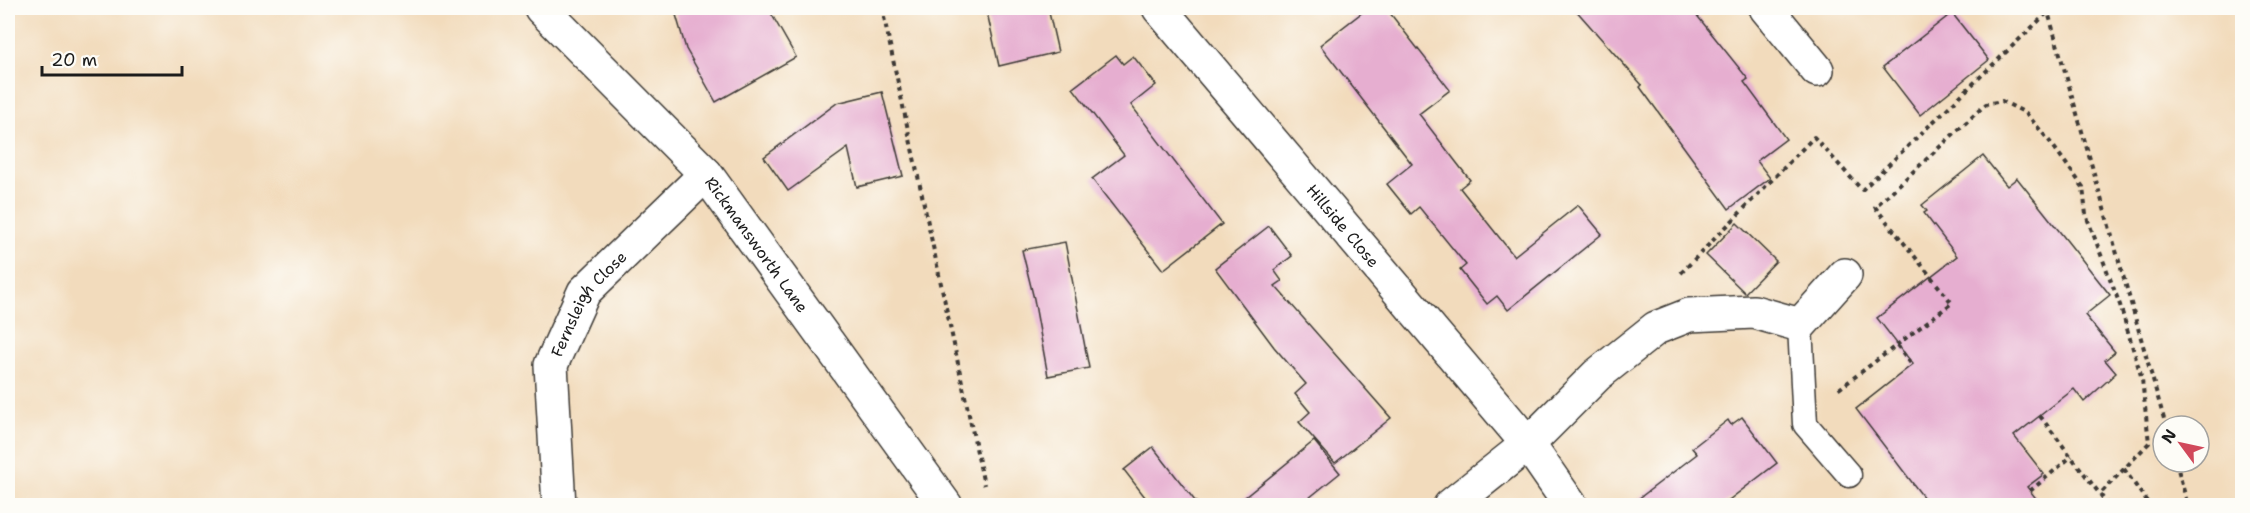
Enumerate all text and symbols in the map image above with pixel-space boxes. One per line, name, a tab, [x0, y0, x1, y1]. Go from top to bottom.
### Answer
scale bar	[42, 39, 182, 77]
text: 20 m	[51, 48, 97, 72]
street label: Rickmansworth Lane	[701, 172, 813, 317]
street label: Hillside Close	[1302, 180, 1384, 272]
street label: Fernsleigh Close	[546, 246, 631, 360]
north arrow	[2151, 414, 2211, 474]
text: N	[2157, 425, 2181, 447]

